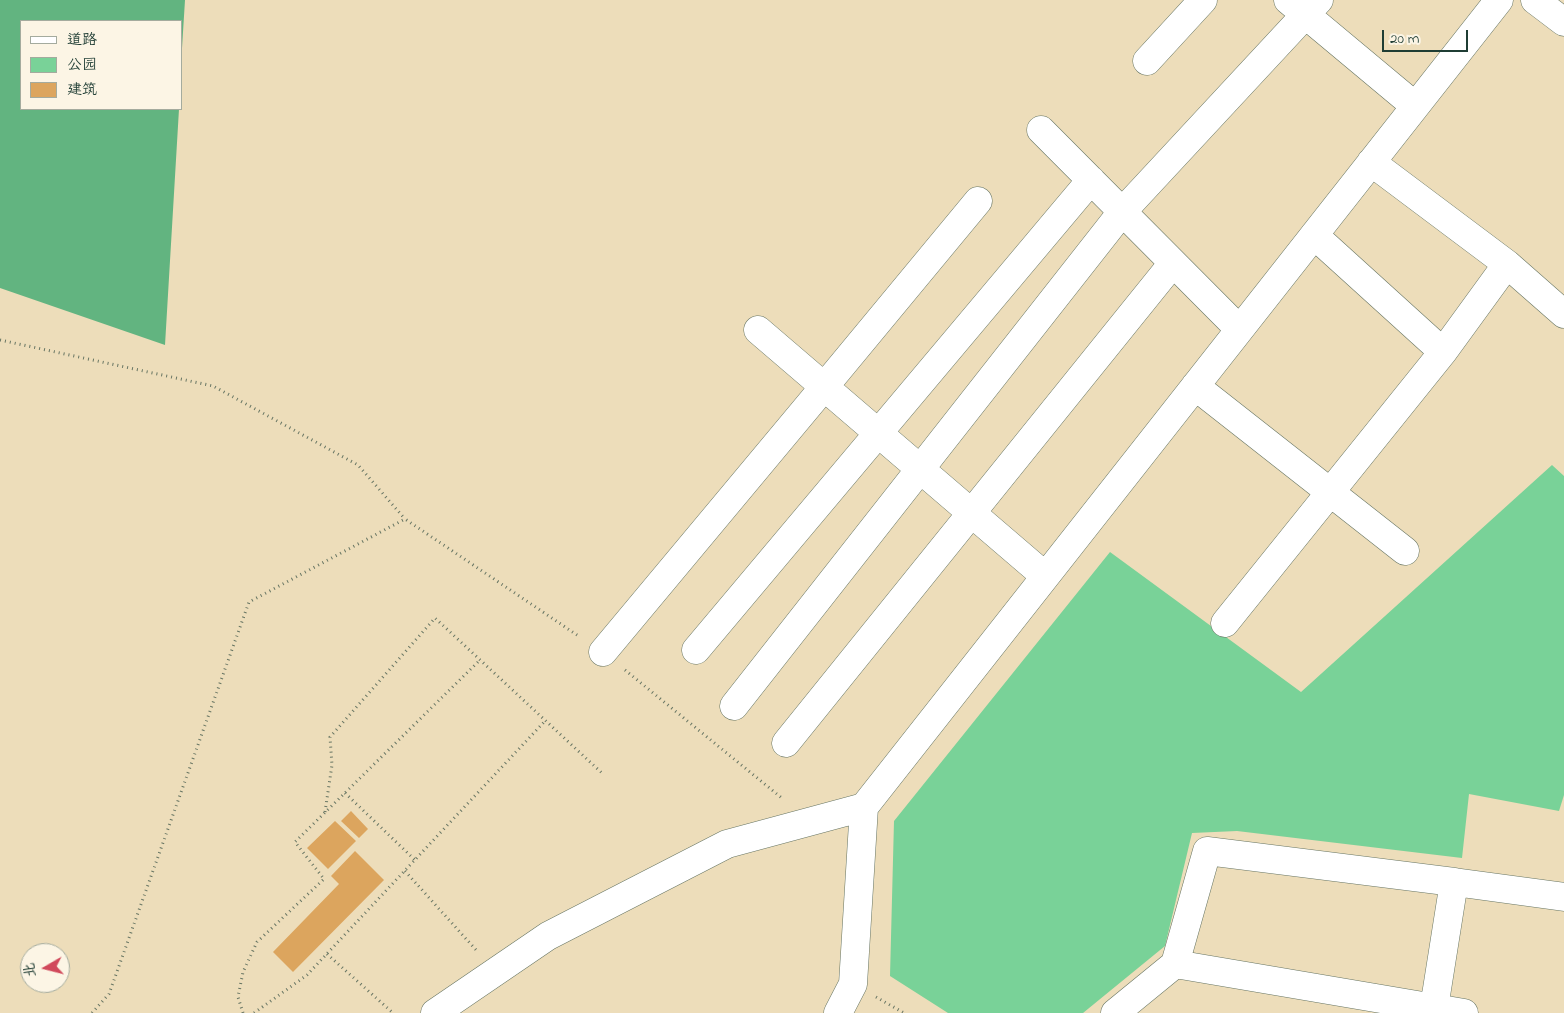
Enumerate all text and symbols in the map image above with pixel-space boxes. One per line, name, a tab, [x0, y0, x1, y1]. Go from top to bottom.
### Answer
legend	[20, 20, 182, 110]
scale bar	[1384, 20, 1470, 52]
text: 20 m	[1390, 28, 1419, 50]
text: 道路	[67, 29, 97, 51]
text: 公园	[67, 54, 97, 76]
text: 建筑	[67, 79, 97, 101]
north arrow	[20, 943, 70, 993]
text: 北	[19, 962, 42, 978]

